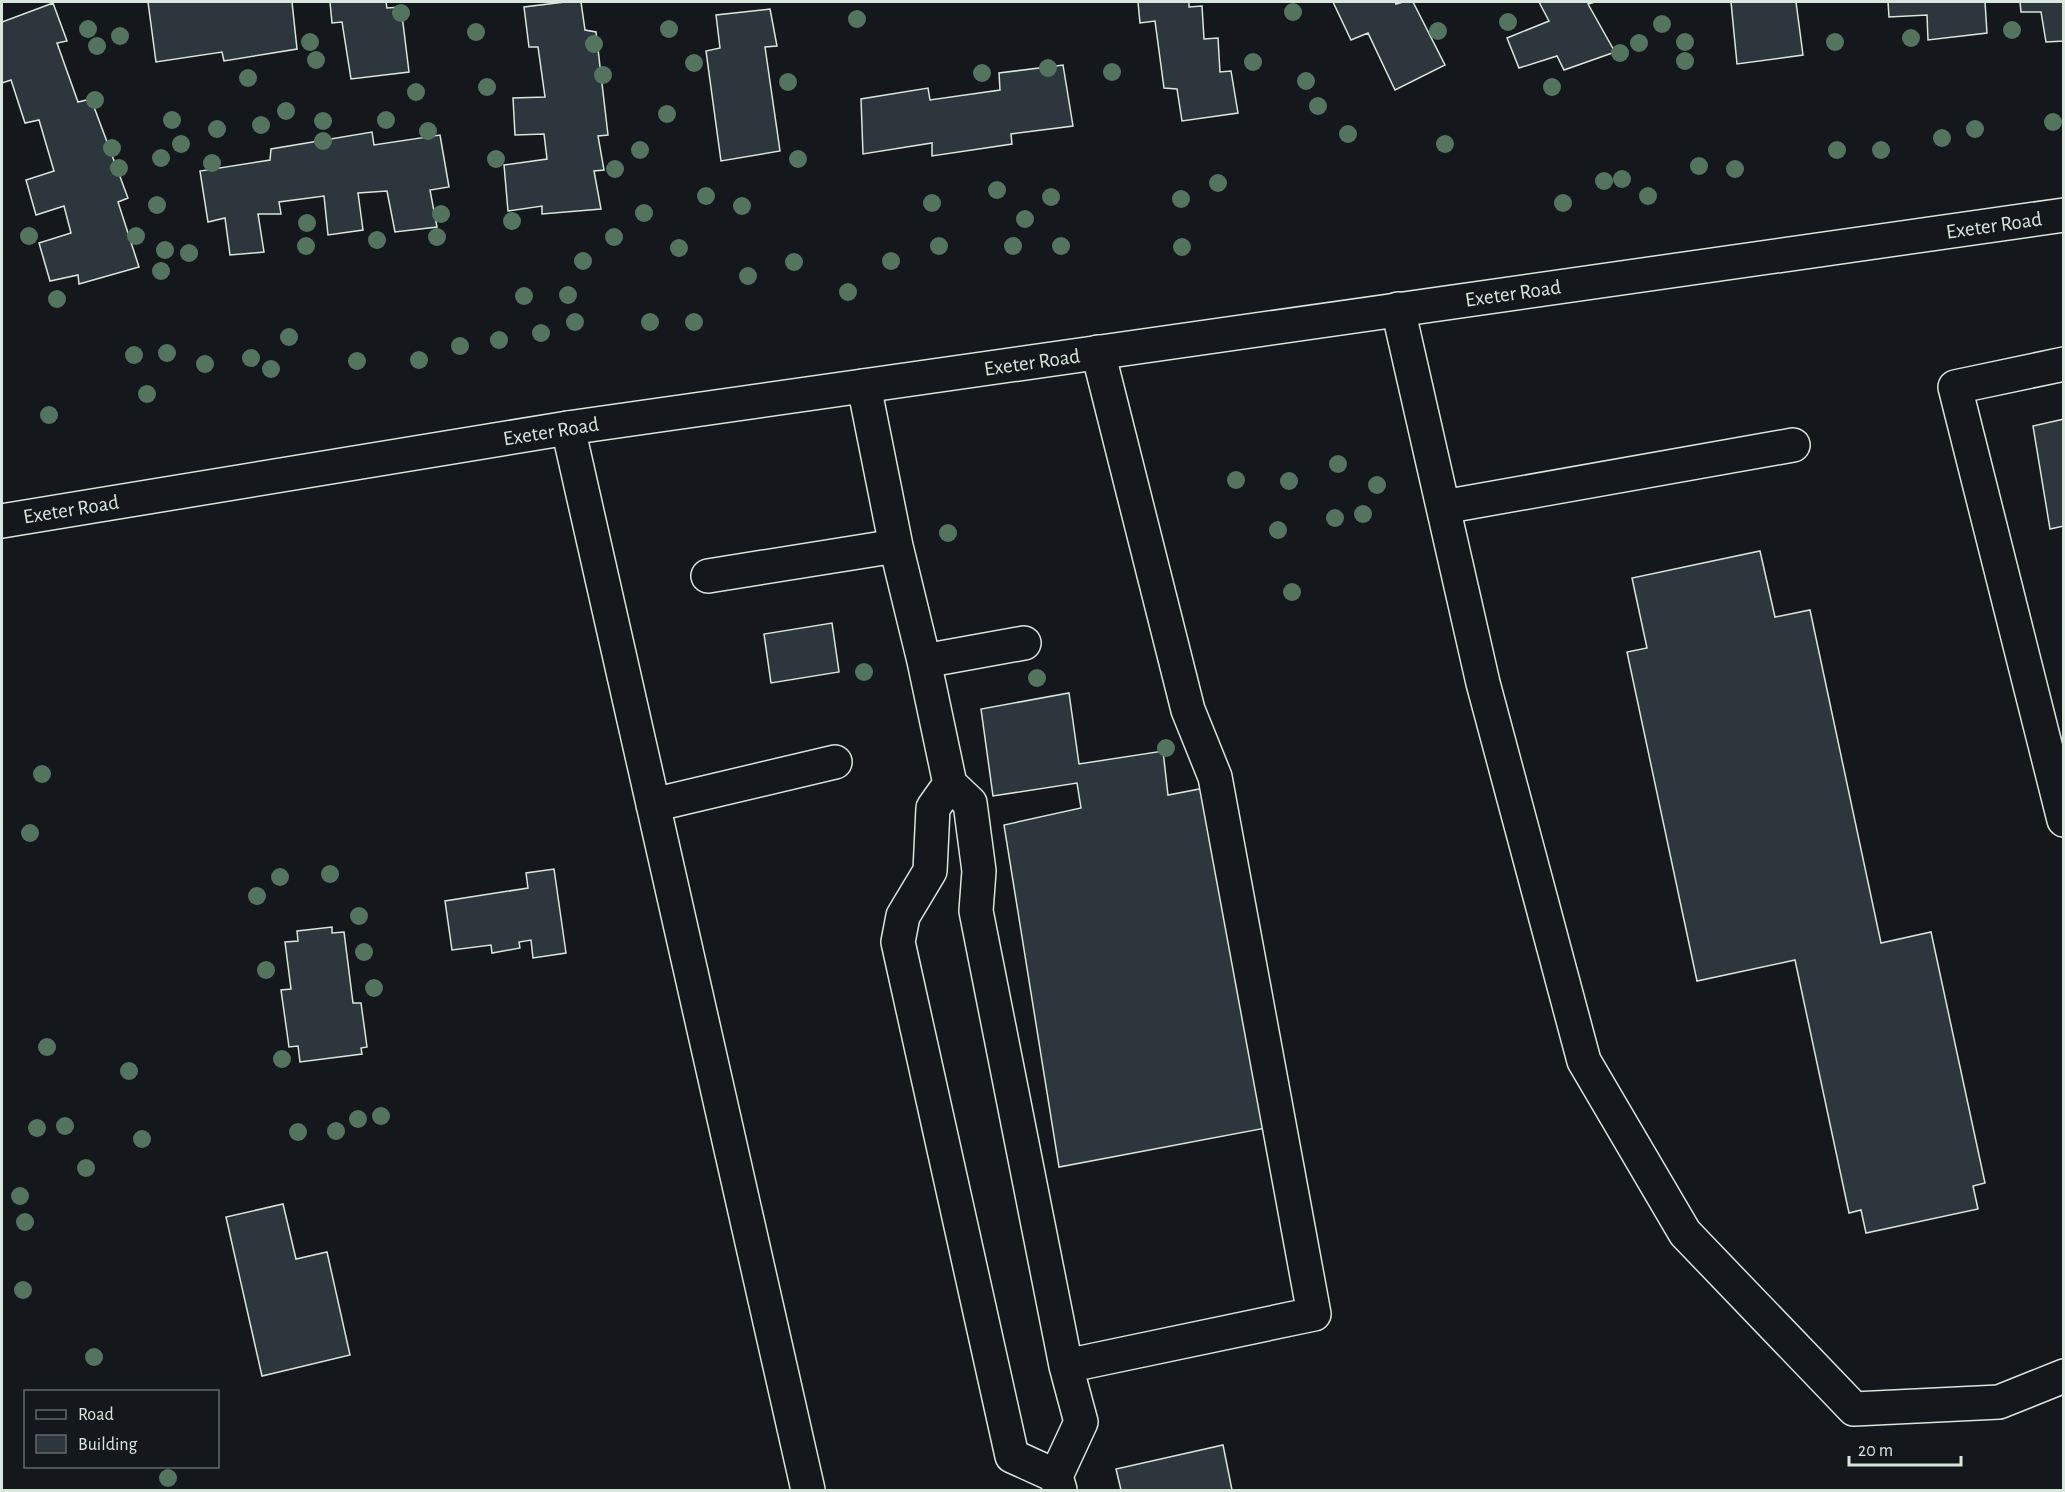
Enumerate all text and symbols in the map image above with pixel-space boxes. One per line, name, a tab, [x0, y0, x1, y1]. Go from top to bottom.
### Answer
street label: Exeter Road	[1945, 208, 2044, 243]
street label: Exeter Road	[1464, 276, 1563, 311]
street label: Exeter Road	[983, 345, 1082, 380]
street label: Exeter Road	[502, 414, 601, 449]
street label: Exeter Road	[22, 492, 121, 527]
legend	[24, 1390, 219, 1468]
text: Road	[78, 1406, 114, 1424]
scale bar	[1849, 1429, 1962, 1467]
text: Building	[78, 1436, 138, 1454]
text: 20 m	[1858, 1442, 1893, 1460]

